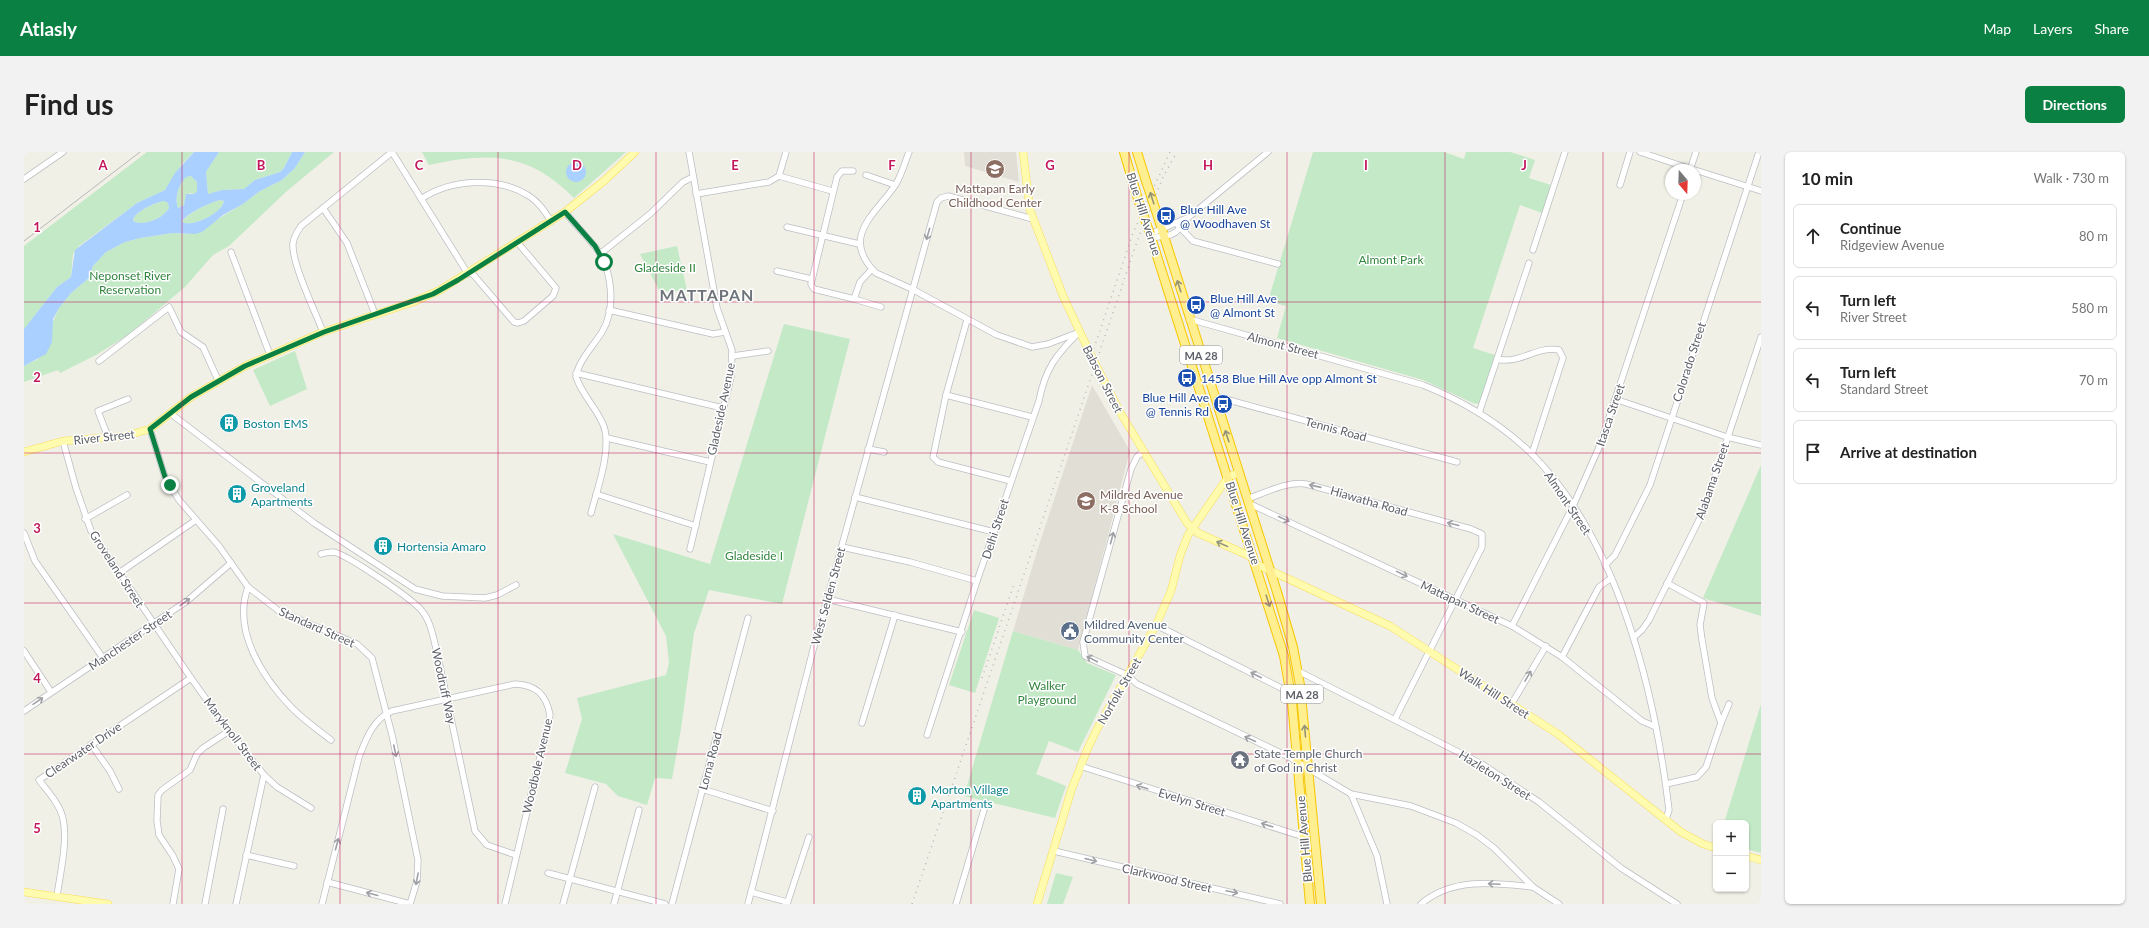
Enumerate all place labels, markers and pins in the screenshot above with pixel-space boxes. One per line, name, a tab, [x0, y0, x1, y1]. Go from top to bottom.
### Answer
school or university icon: Mattapan Early Childhood Center	[984, 158, 1006, 180]
place label: Mattapan Early Childhood Center	[948, 181, 1042, 210]
place label: Blue Hill Ave @ Woodhaven St	[1180, 202, 1271, 231]
bus stop icon: Blue Hill Ave @ Woodhaven St	[1155, 205, 1177, 227]
place label: Blue Hill Ave @ Almont St	[1210, 291, 1277, 320]
bus stop icon: Blue Hill Ave @ Almont St	[1185, 294, 1207, 316]
bus stop icon: 1458 Blue Hill Ave opp Almont St	[1176, 367, 1198, 389]
place label: 1458 Blue Hill Ave opp Almont St	[1201, 371, 1378, 386]
place label: Blue Hill Ave @ Tennis Rd	[1142, 390, 1209, 419]
bus stop icon: Blue Hill Ave @ Tennis Rd	[1212, 393, 1234, 415]
building icon: Boston EMS	[218, 412, 240, 434]
place label: Boston EMS	[243, 416, 308, 431]
place label: Groveland Apartments	[251, 480, 313, 509]
building icon: Groveland Apartments	[226, 483, 248, 505]
place label: Mildred Avenue K-8 School	[1100, 487, 1183, 516]
school or university icon: Mildred Avenue K-8 School	[1075, 490, 1097, 512]
building icon: Hortensia Amaro	[372, 535, 394, 557]
place label: Hortensia Amaro	[397, 539, 486, 554]
place label: Mildred Avenue Community Center	[1084, 617, 1184, 646]
public building icon: Mildred Avenue Community Center	[1059, 620, 1081, 642]
place label: State Temple Church of God in Christ	[1254, 746, 1363, 775]
temple icon: State Temple Church of God in Christ	[1229, 749, 1251, 771]
place label: Morton Village Apartments	[931, 782, 1009, 811]
building icon: Morton Village Apartments	[906, 785, 928, 807]

